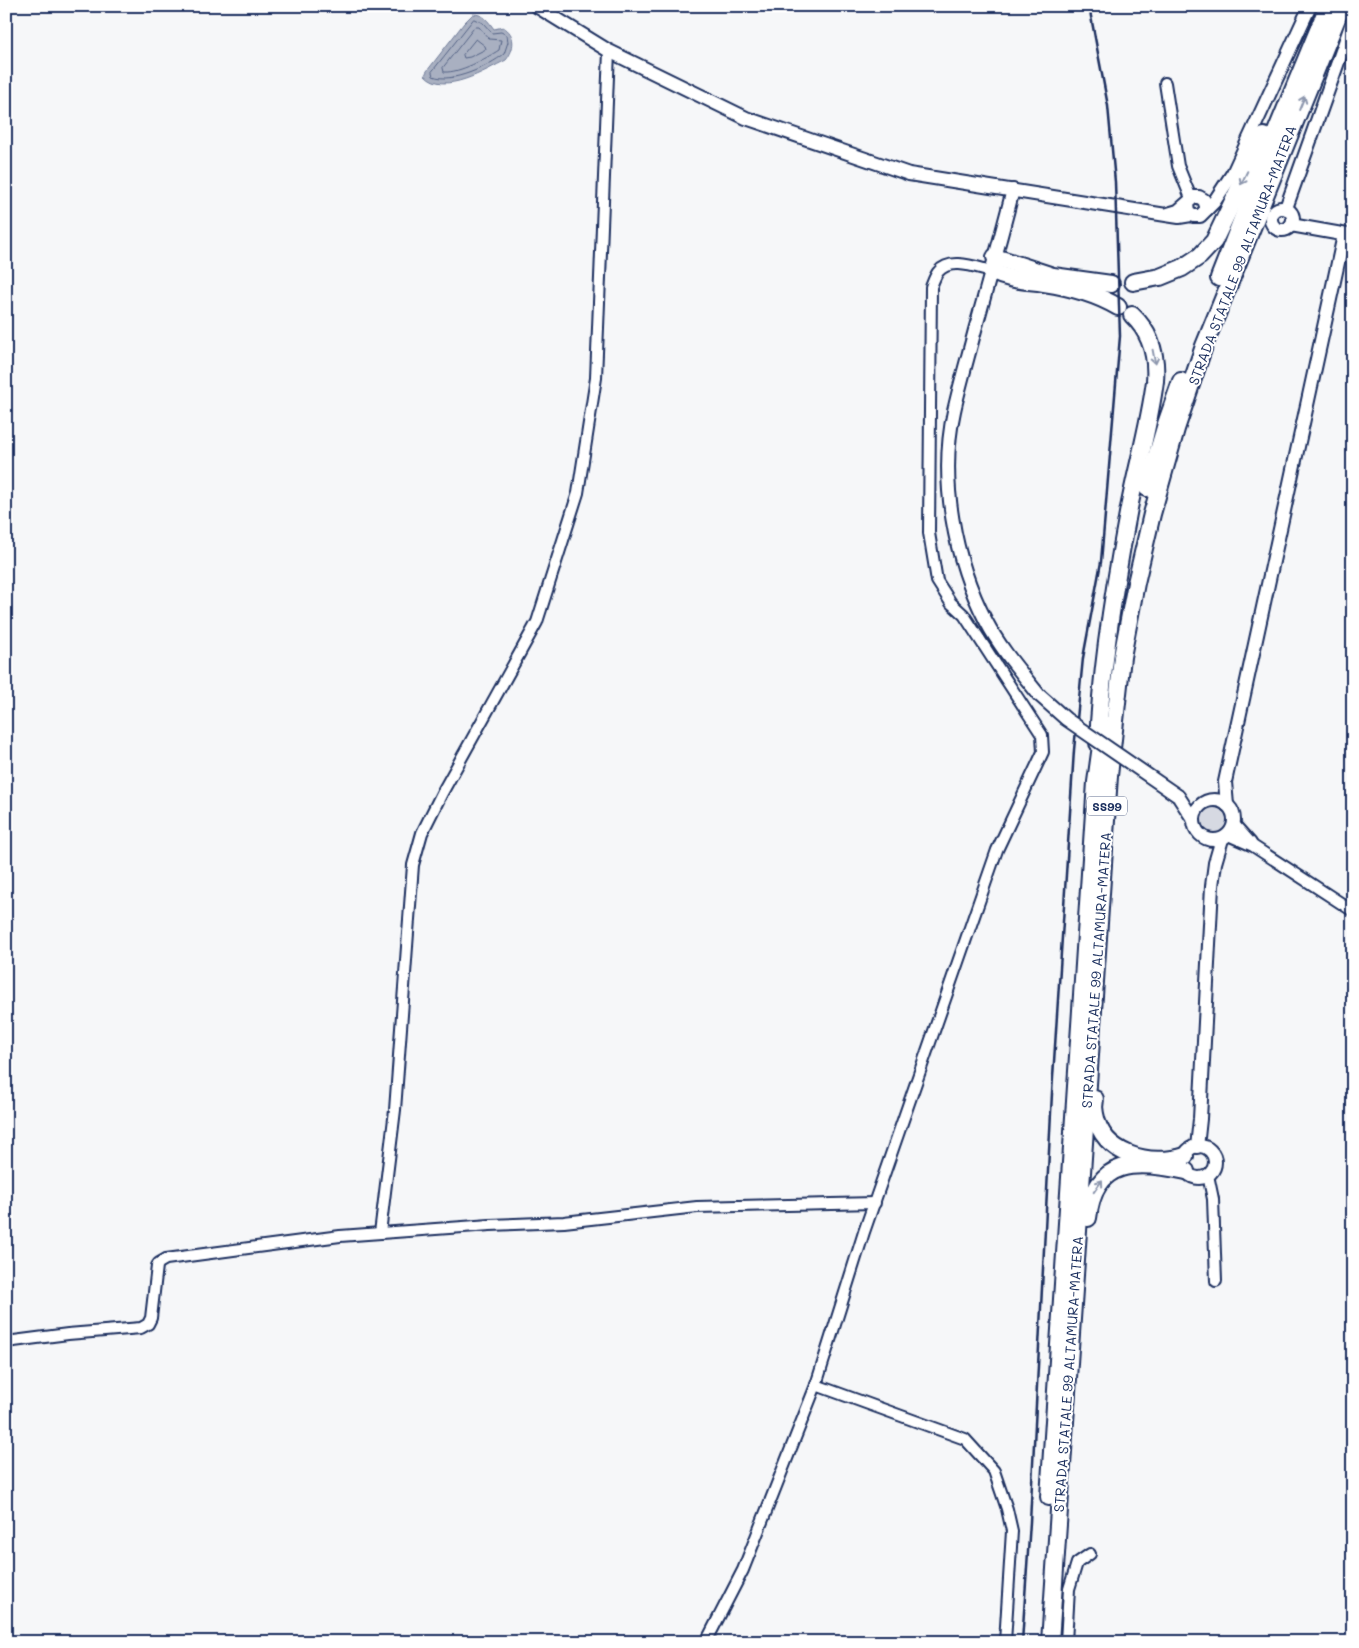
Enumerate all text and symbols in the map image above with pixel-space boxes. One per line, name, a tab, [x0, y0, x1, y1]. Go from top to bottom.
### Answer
one-way arrow	[1298, 96, 1307, 111]
street label: STRADA STATALE 99 ALTAMURA-MATERA	[1184, 122, 1300, 388]
one-way arrow	[1239, 170, 1248, 185]
one-way arrow	[1150, 349, 1160, 365]
road number: SS99	[1087, 796, 1127, 816]
street label: STRADA STATALE 99 ALTAMURA-MATERA	[1077, 831, 1115, 1109]
one-way arrow	[1093, 1179, 1103, 1193]
street label: STRADA STATALE 99 ALTAMURA-MATERA	[1049, 1235, 1087, 1513]

